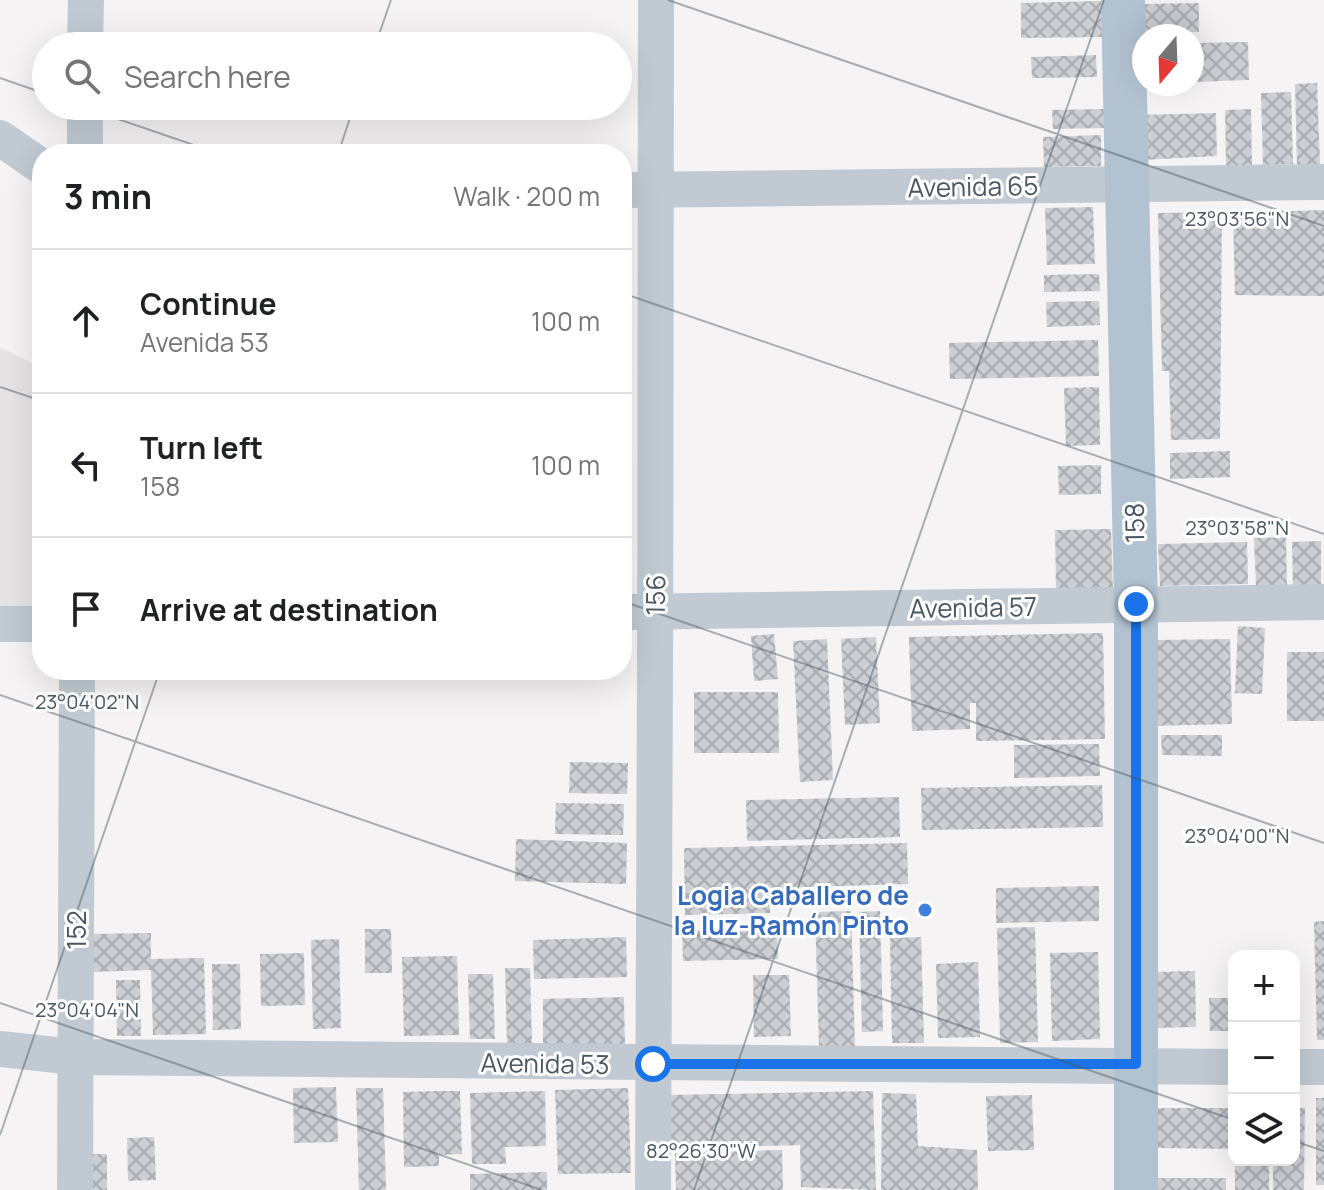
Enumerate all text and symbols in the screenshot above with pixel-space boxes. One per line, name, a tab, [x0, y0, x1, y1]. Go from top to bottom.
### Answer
north arrow	[1132, 24, 1204, 96]
search box	[32, 32, 632, 120]
icon: search	[60, 54, 104, 98]
text: Search here	[124, 56, 291, 97]
street label: Avenida 65	[907, 167, 1039, 205]
text: 3 min	[64, 173, 152, 219]
text: Walk · 200 m	[453, 178, 600, 214]
text: 23°03'56"N	[1185, 205, 1289, 232]
text: Continue	[140, 283, 276, 324]
icon: ahead	[64, 299, 108, 343]
text: 100 m	[531, 303, 600, 339]
text: Avenida 53	[140, 324, 269, 360]
text: Turn left	[140, 427, 263, 468]
icon: left	[64, 443, 108, 487]
text: 100 m	[531, 447, 600, 483]
text: 158	[140, 468, 180, 504]
street label: 158	[1116, 503, 1152, 543]
text: 23°03'58"N	[1185, 514, 1289, 541]
street label: 156	[637, 574, 673, 616]
route end	[1118, 586, 1154, 622]
icon: arrive	[64, 587, 108, 631]
street label: Avenida 57	[909, 588, 1037, 626]
text: Arrive at destination	[140, 589, 438, 630]
text: 23°04'02"N	[35, 688, 139, 715]
text: 23°04'00"N	[1184, 822, 1290, 849]
place label: Logia Caballero de la luz-Ramón Pinto	[674, 877, 909, 943]
marker: Logia Caballero de la luz-Ramón Pinto	[916, 901, 934, 919]
street label: 152	[58, 910, 94, 950]
map controls	[1228, 950, 1300, 1166]
button: +	[1228, 950, 1300, 1022]
text: 23°04'04"N	[35, 996, 139, 1023]
button: −	[1228, 1022, 1300, 1094]
street label: Avenida 53	[480, 1044, 610, 1082]
route start	[635, 1046, 671, 1082]
button: layers	[1228, 1094, 1300, 1166]
text: 82°26'30"W	[646, 1137, 756, 1164]

